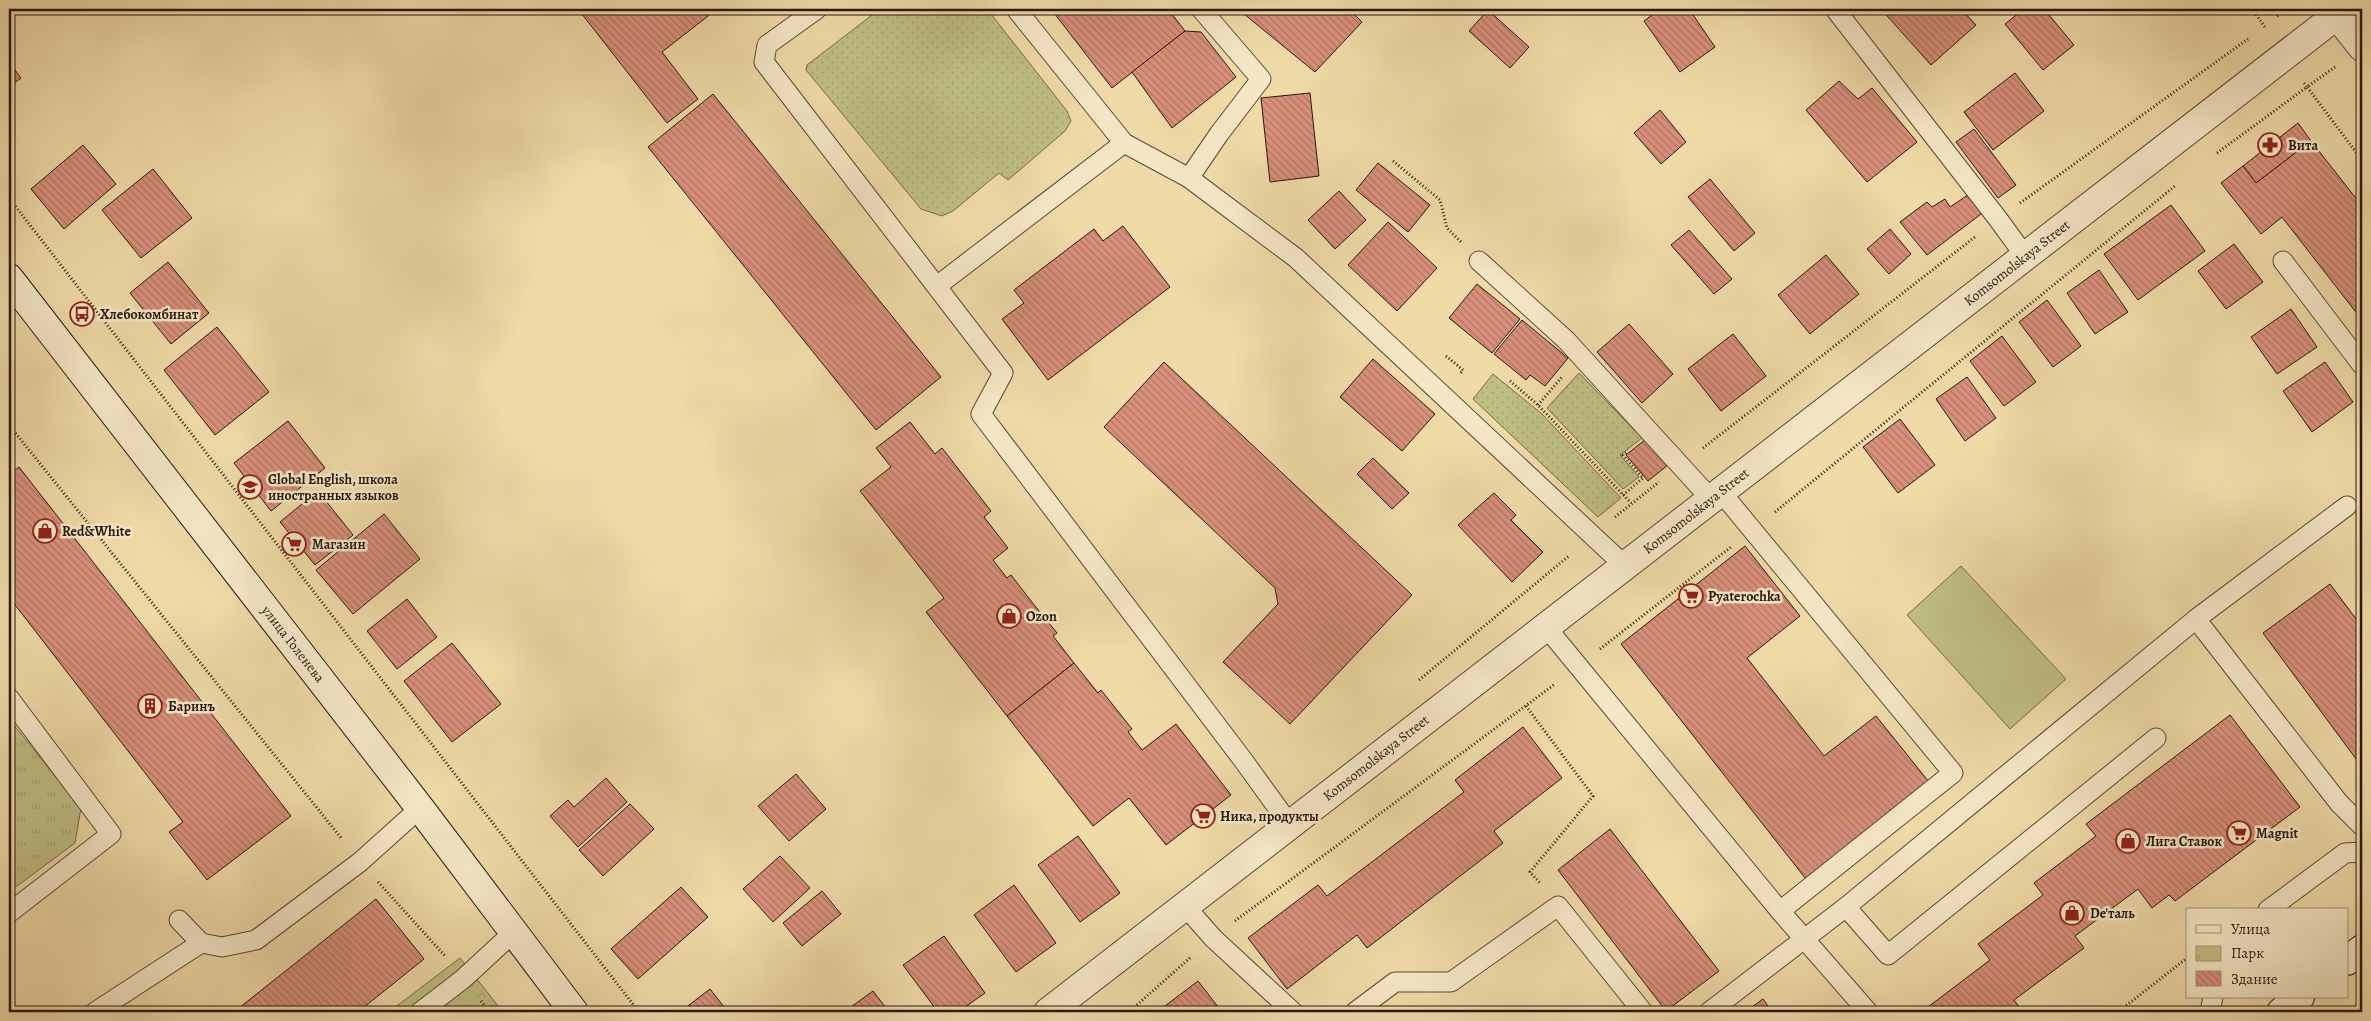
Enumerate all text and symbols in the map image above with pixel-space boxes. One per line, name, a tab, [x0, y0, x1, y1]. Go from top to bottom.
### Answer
pharmacy icon: Вита	[2257, 132, 2283, 158]
place label: Вита	[2288, 136, 2318, 155]
street label: Komsomolskaya Street	[1960, 215, 2074, 310]
bus stop icon: Хлебокомбинат	[69, 301, 95, 327]
place label: Хлебокомбинат	[100, 305, 199, 324]
street label: Komsomolskaya Street	[1639, 463, 1753, 558]
place label: Global English, школа иностранных языков	[268, 470, 399, 505]
school or university icon: Global English, школа иностранных языков	[237, 474, 263, 500]
shop icon: Red&White	[32, 518, 58, 544]
place label: Red&White	[62, 522, 131, 541]
supermarket icon: Магазин	[281, 531, 307, 557]
place label: Магазин	[312, 535, 366, 554]
supermarket icon: Pyaterochka	[1678, 583, 1704, 609]
place label: Pyaterochka	[1708, 587, 1781, 606]
street label: улица Голенева	[256, 601, 329, 687]
shop icon: Ozon	[996, 603, 1022, 629]
place label: Ozon	[1026, 607, 1057, 626]
building icon: Баринъ	[137, 693, 163, 719]
place label: Баринъ	[168, 697, 215, 716]
street label: Komsomolskaya Street	[1319, 710, 1433, 805]
supermarket icon: Ника, продукты	[1190, 803, 1216, 829]
place label: Ника, продукты	[1220, 807, 1319, 826]
supermarket icon: Magnit	[2226, 820, 2252, 846]
place label: Magnit	[2256, 824, 2298, 843]
shop icon: Лига Ставок	[2115, 828, 2141, 854]
place label: Лига Ставок	[2146, 832, 2222, 851]
shop icon: De'таль	[2059, 900, 2085, 926]
place label: De'таль	[2090, 904, 2135, 923]
legend	[2186, 908, 2348, 998]
text: Улица	[2231, 919, 2270, 939]
text: Парк	[2231, 943, 2264, 963]
text: Здание	[2231, 969, 2278, 989]

